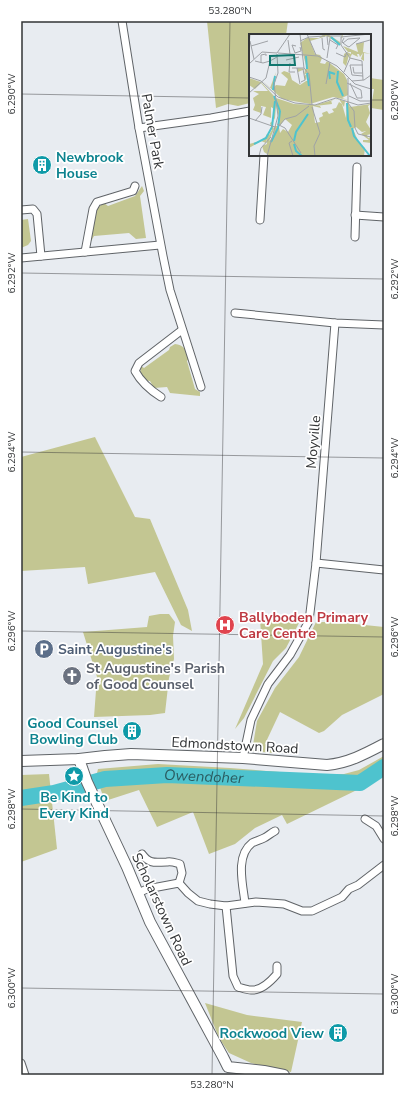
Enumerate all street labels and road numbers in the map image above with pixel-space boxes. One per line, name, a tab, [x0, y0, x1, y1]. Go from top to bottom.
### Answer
street label: Palmer Park	[137, 92, 169, 171]
street label: Moyville	[302, 415, 325, 469]
street label: Edmondstown Road	[171, 733, 299, 758]
street label: Scholarstown Road	[127, 850, 196, 969]

